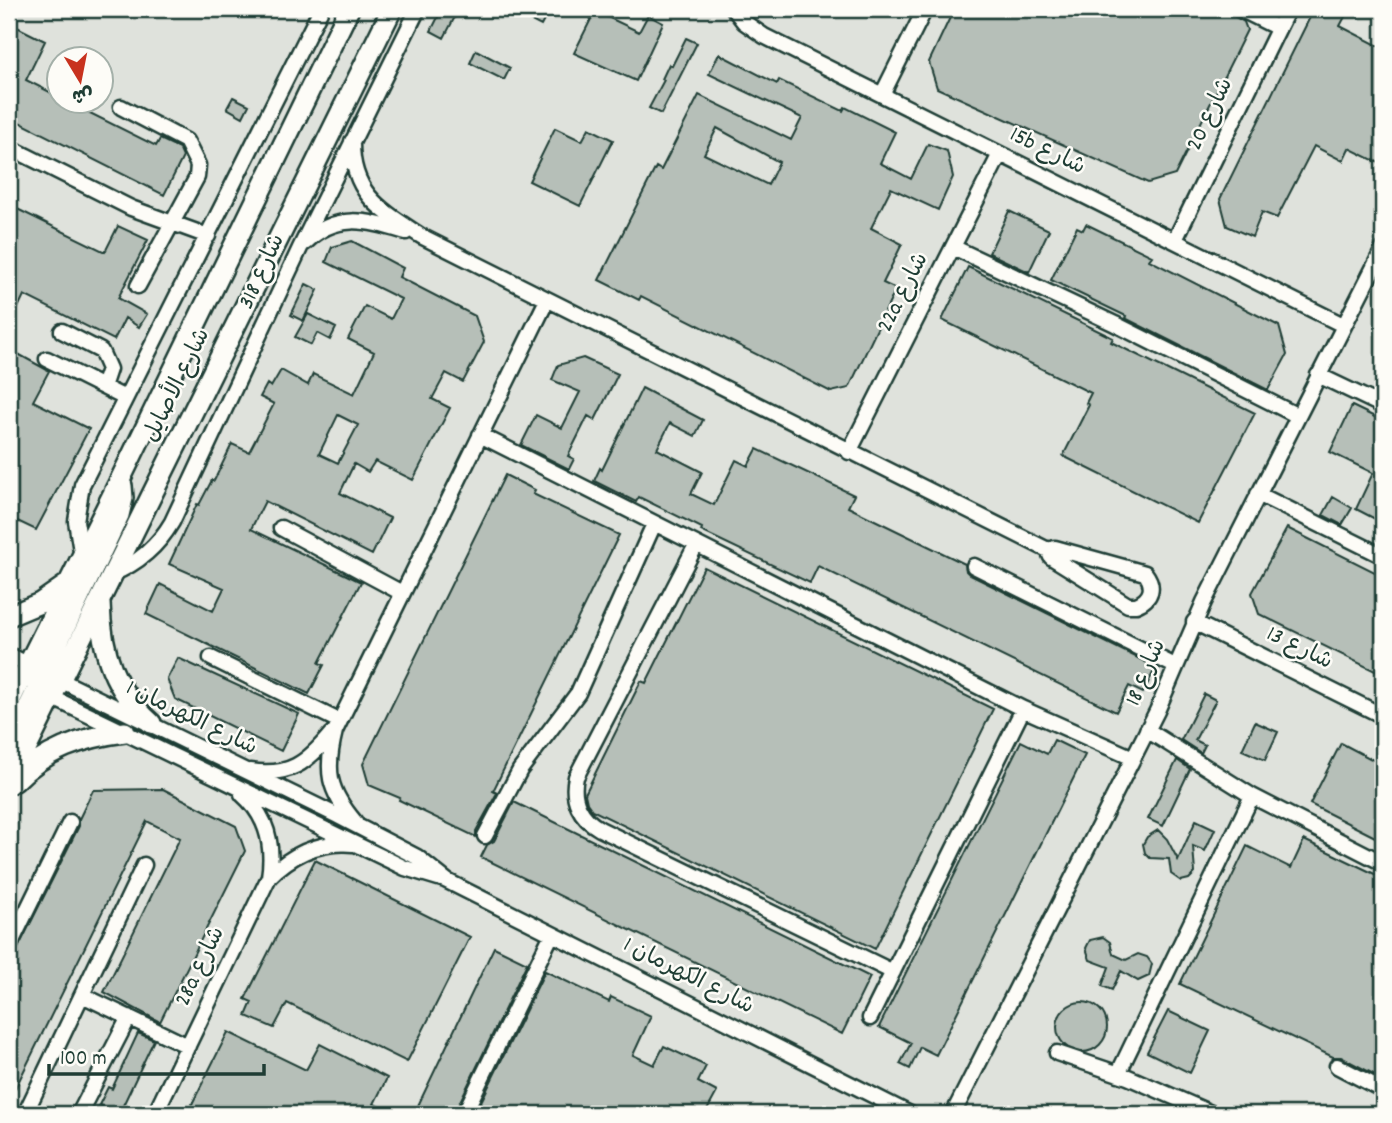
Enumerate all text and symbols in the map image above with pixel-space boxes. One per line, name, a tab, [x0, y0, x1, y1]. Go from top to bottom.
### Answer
north arrow	[46, 46, 116, 116]
street label: شارع 20	[1179, 73, 1243, 157]
text: ش	[70, 78, 95, 108]
street label: 15b شارع	[1003, 119, 1091, 185]
street label: شارع 318	[231, 229, 295, 315]
street label: 22a شارع	[870, 247, 938, 339]
street label: شارع الأصايل	[133, 322, 220, 449]
street label: شارع 13	[1260, 619, 1338, 679]
street label: شارع 18	[1118, 635, 1176, 711]
street label: شارع الكهرمان 1	[120, 673, 262, 765]
street label: 28a شارع	[168, 922, 234, 1012]
street label: شارع الكهرمان 1	[617, 930, 759, 1024]
scale bar	[49, 1032, 264, 1076]
text: 100 m	[60, 1045, 107, 1075]

